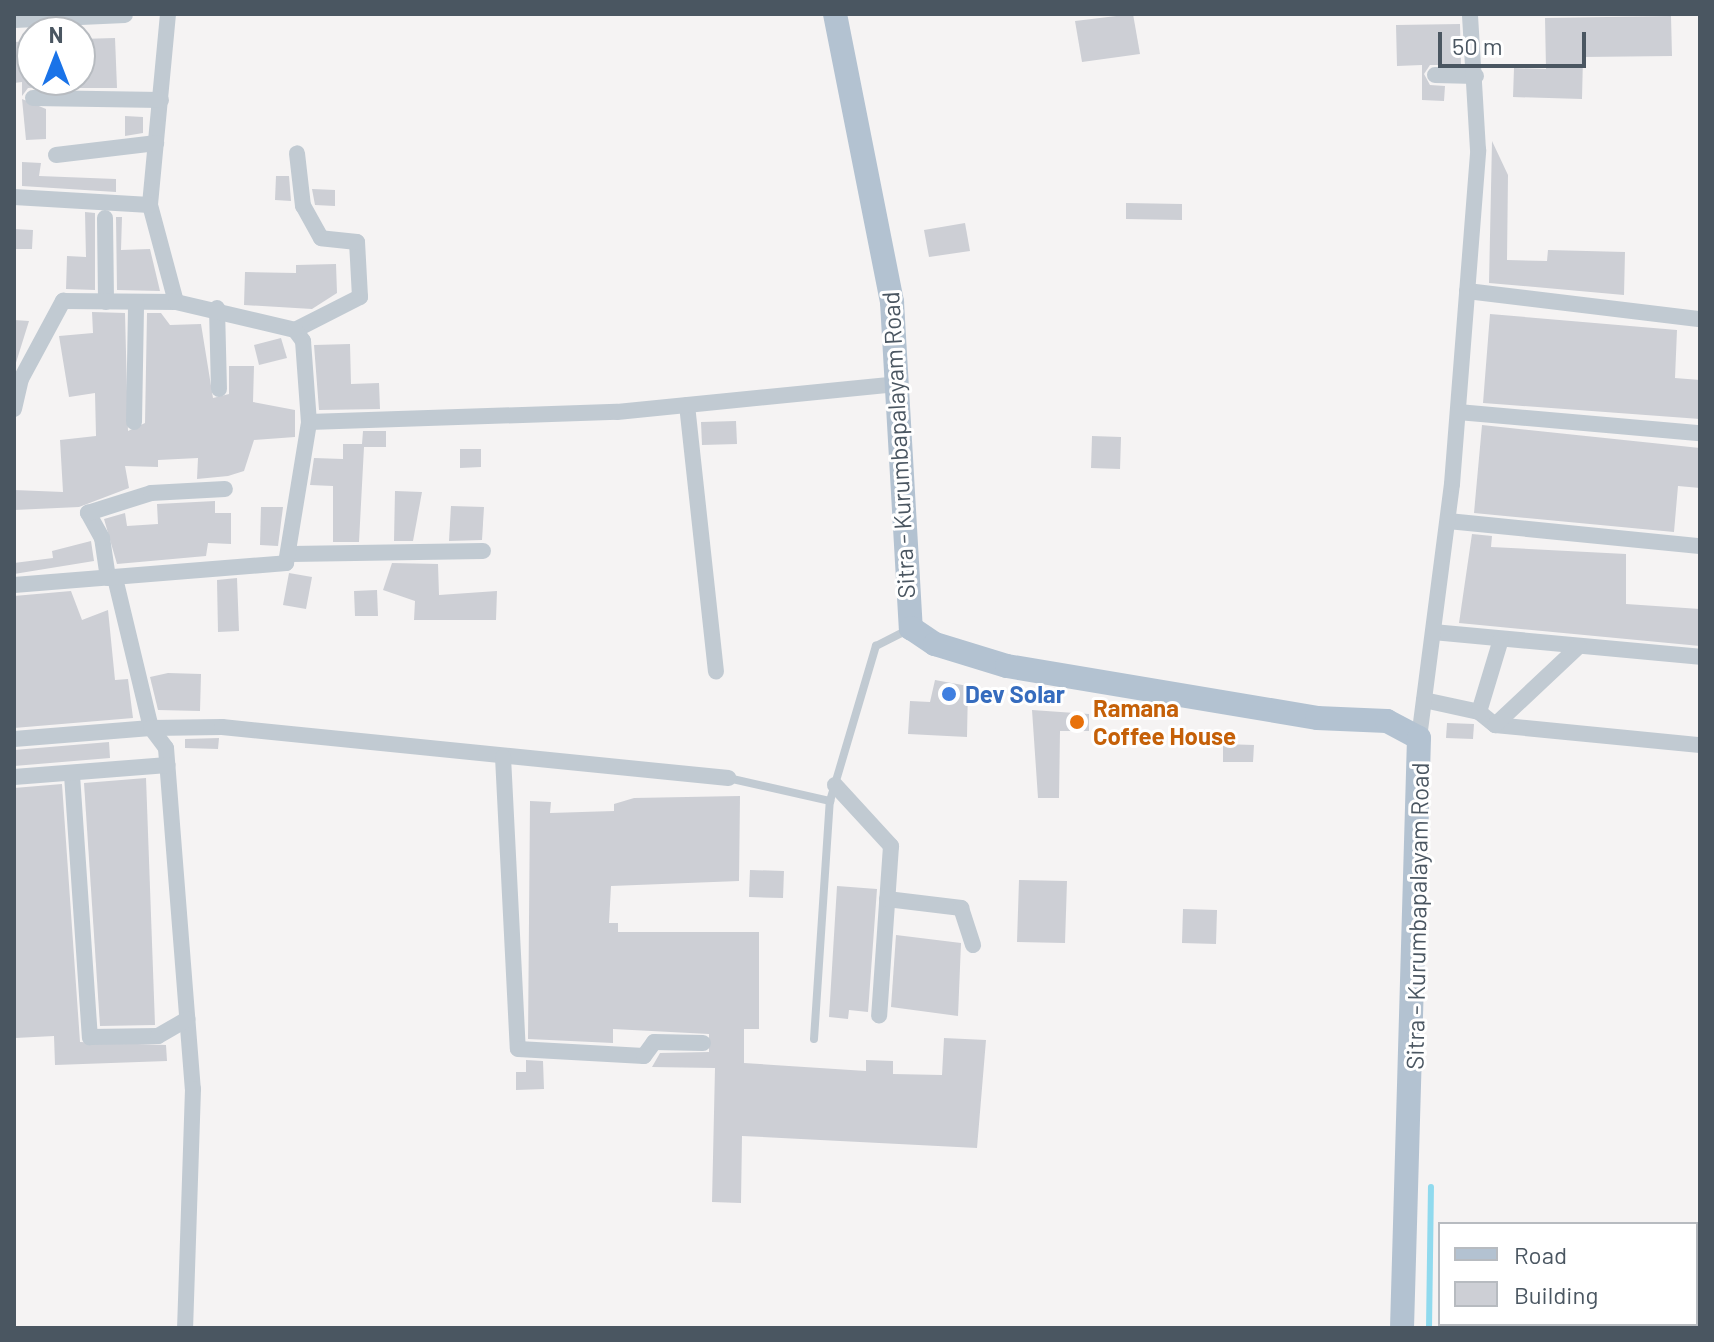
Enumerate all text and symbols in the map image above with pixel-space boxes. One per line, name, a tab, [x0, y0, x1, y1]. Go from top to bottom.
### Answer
north arrow	[16, 16, 96, 96]
scale bar	[1442, 16, 1590, 66]
text: N	[49, 21, 63, 47]
text: 50 m	[1452, 31, 1503, 60]
street label: Sitra - Kurumbapalayam Road	[876, 291, 920, 599]
place label: Dev Solar	[965, 680, 1065, 708]
marker: Dev Solar	[940, 685, 958, 703]
place label: Ramana Coffee House	[1093, 694, 1236, 750]
marker: Ramana Coffee House	[1068, 713, 1086, 731]
street label: Sitra - Kurumbapalayam Road	[1400, 762, 1434, 1070]
legend	[1438, 1222, 1698, 1326]
text: Road	[1514, 1240, 1567, 1269]
text: Building	[1514, 1280, 1598, 1309]

